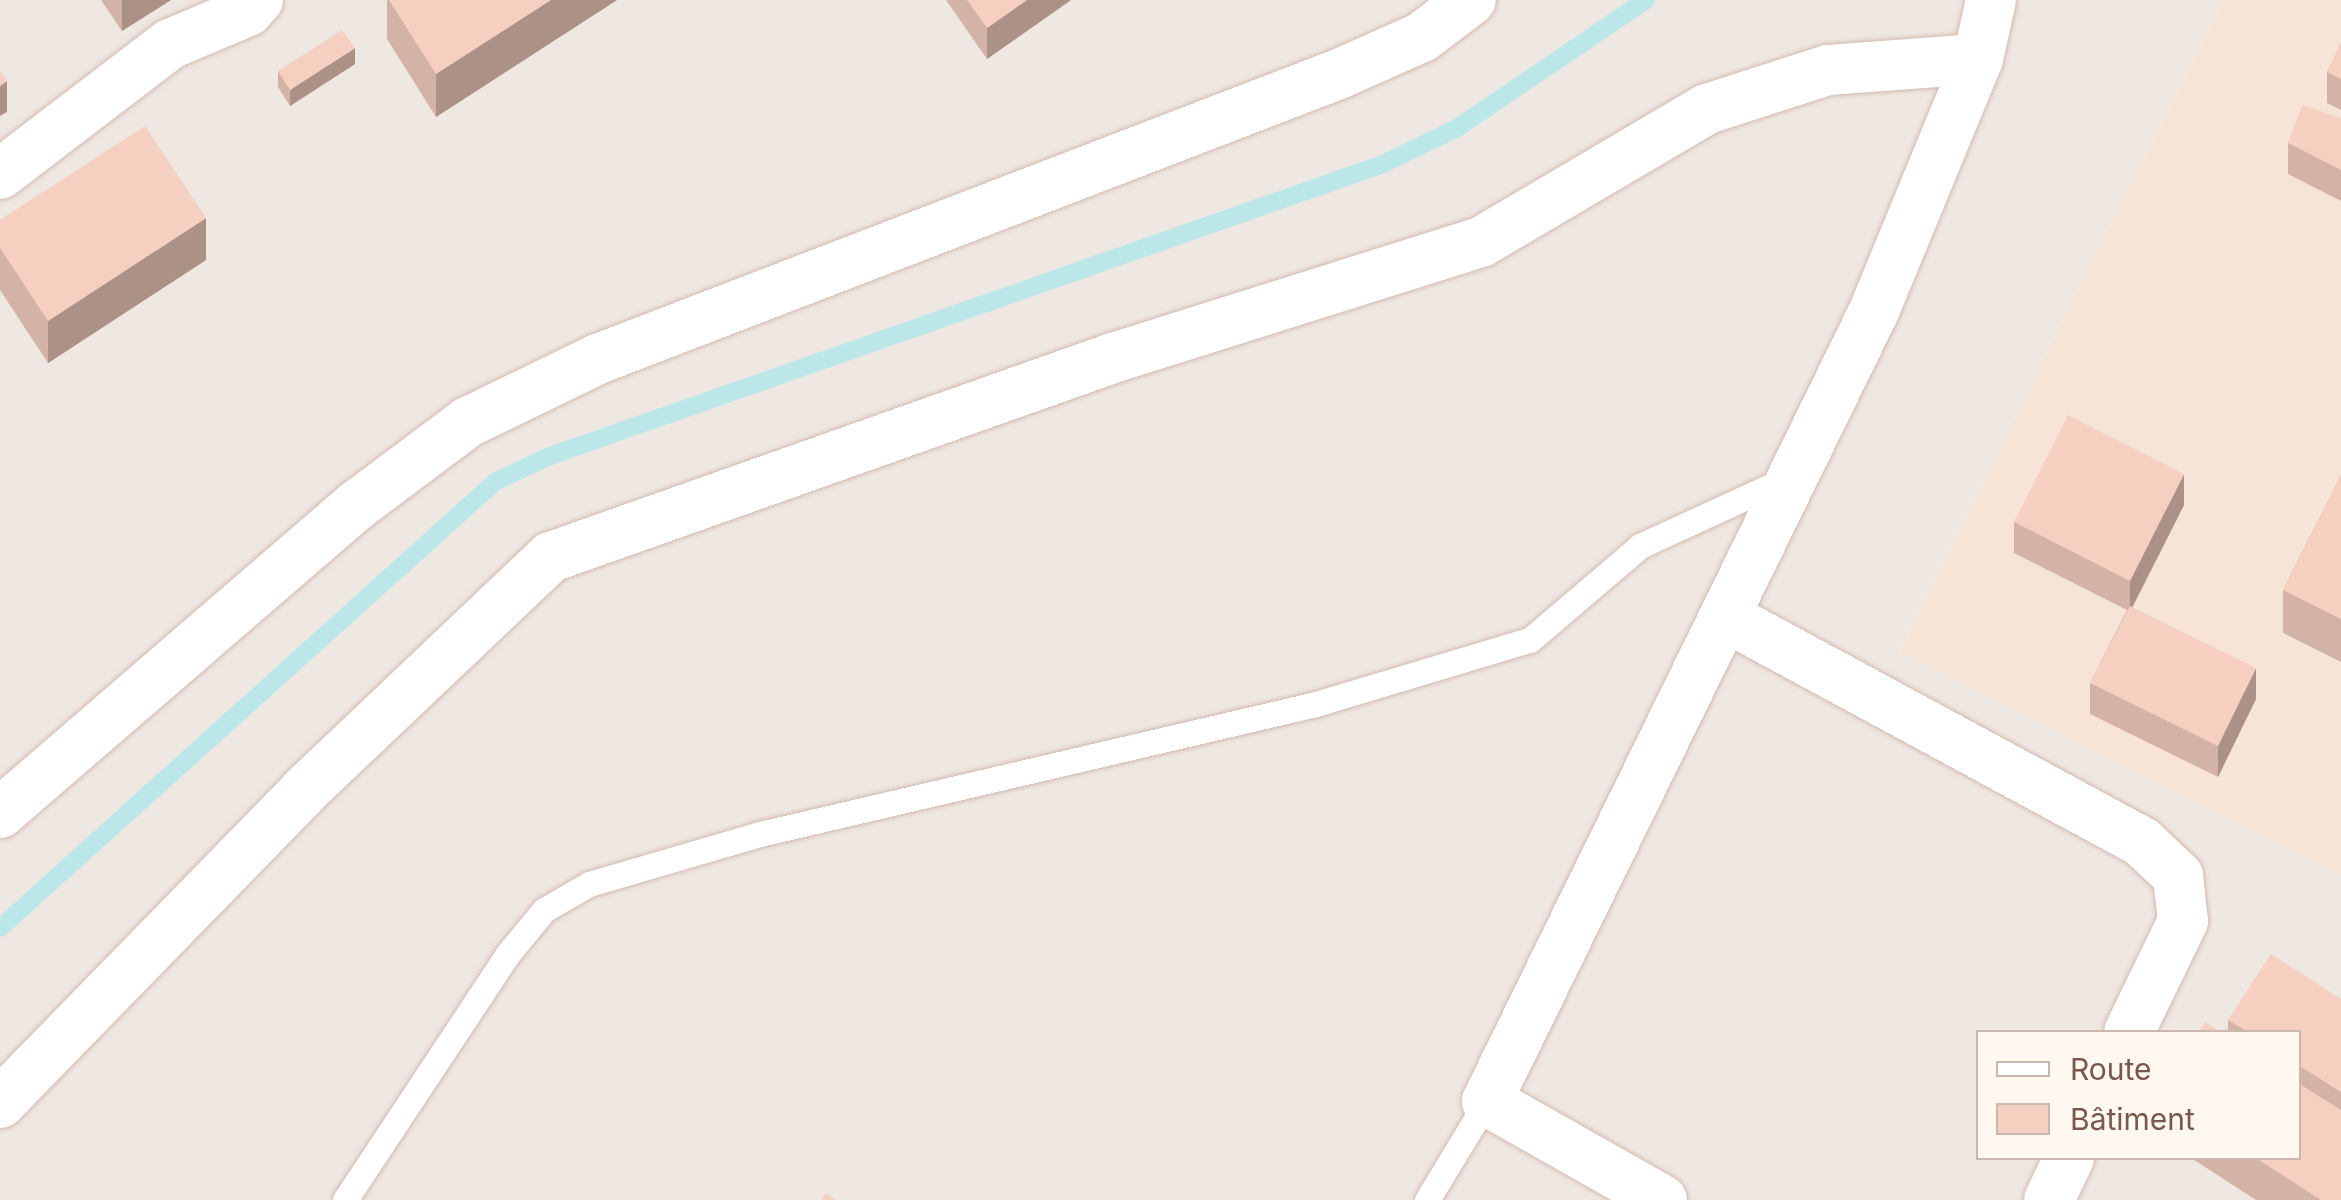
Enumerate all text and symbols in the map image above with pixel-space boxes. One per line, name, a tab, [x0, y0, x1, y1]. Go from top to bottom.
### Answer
legend	[1976, 1030, 2301, 1160]
text: Route	[2070, 1051, 2152, 1087]
text: Bâtiment	[2070, 1101, 2195, 1137]

